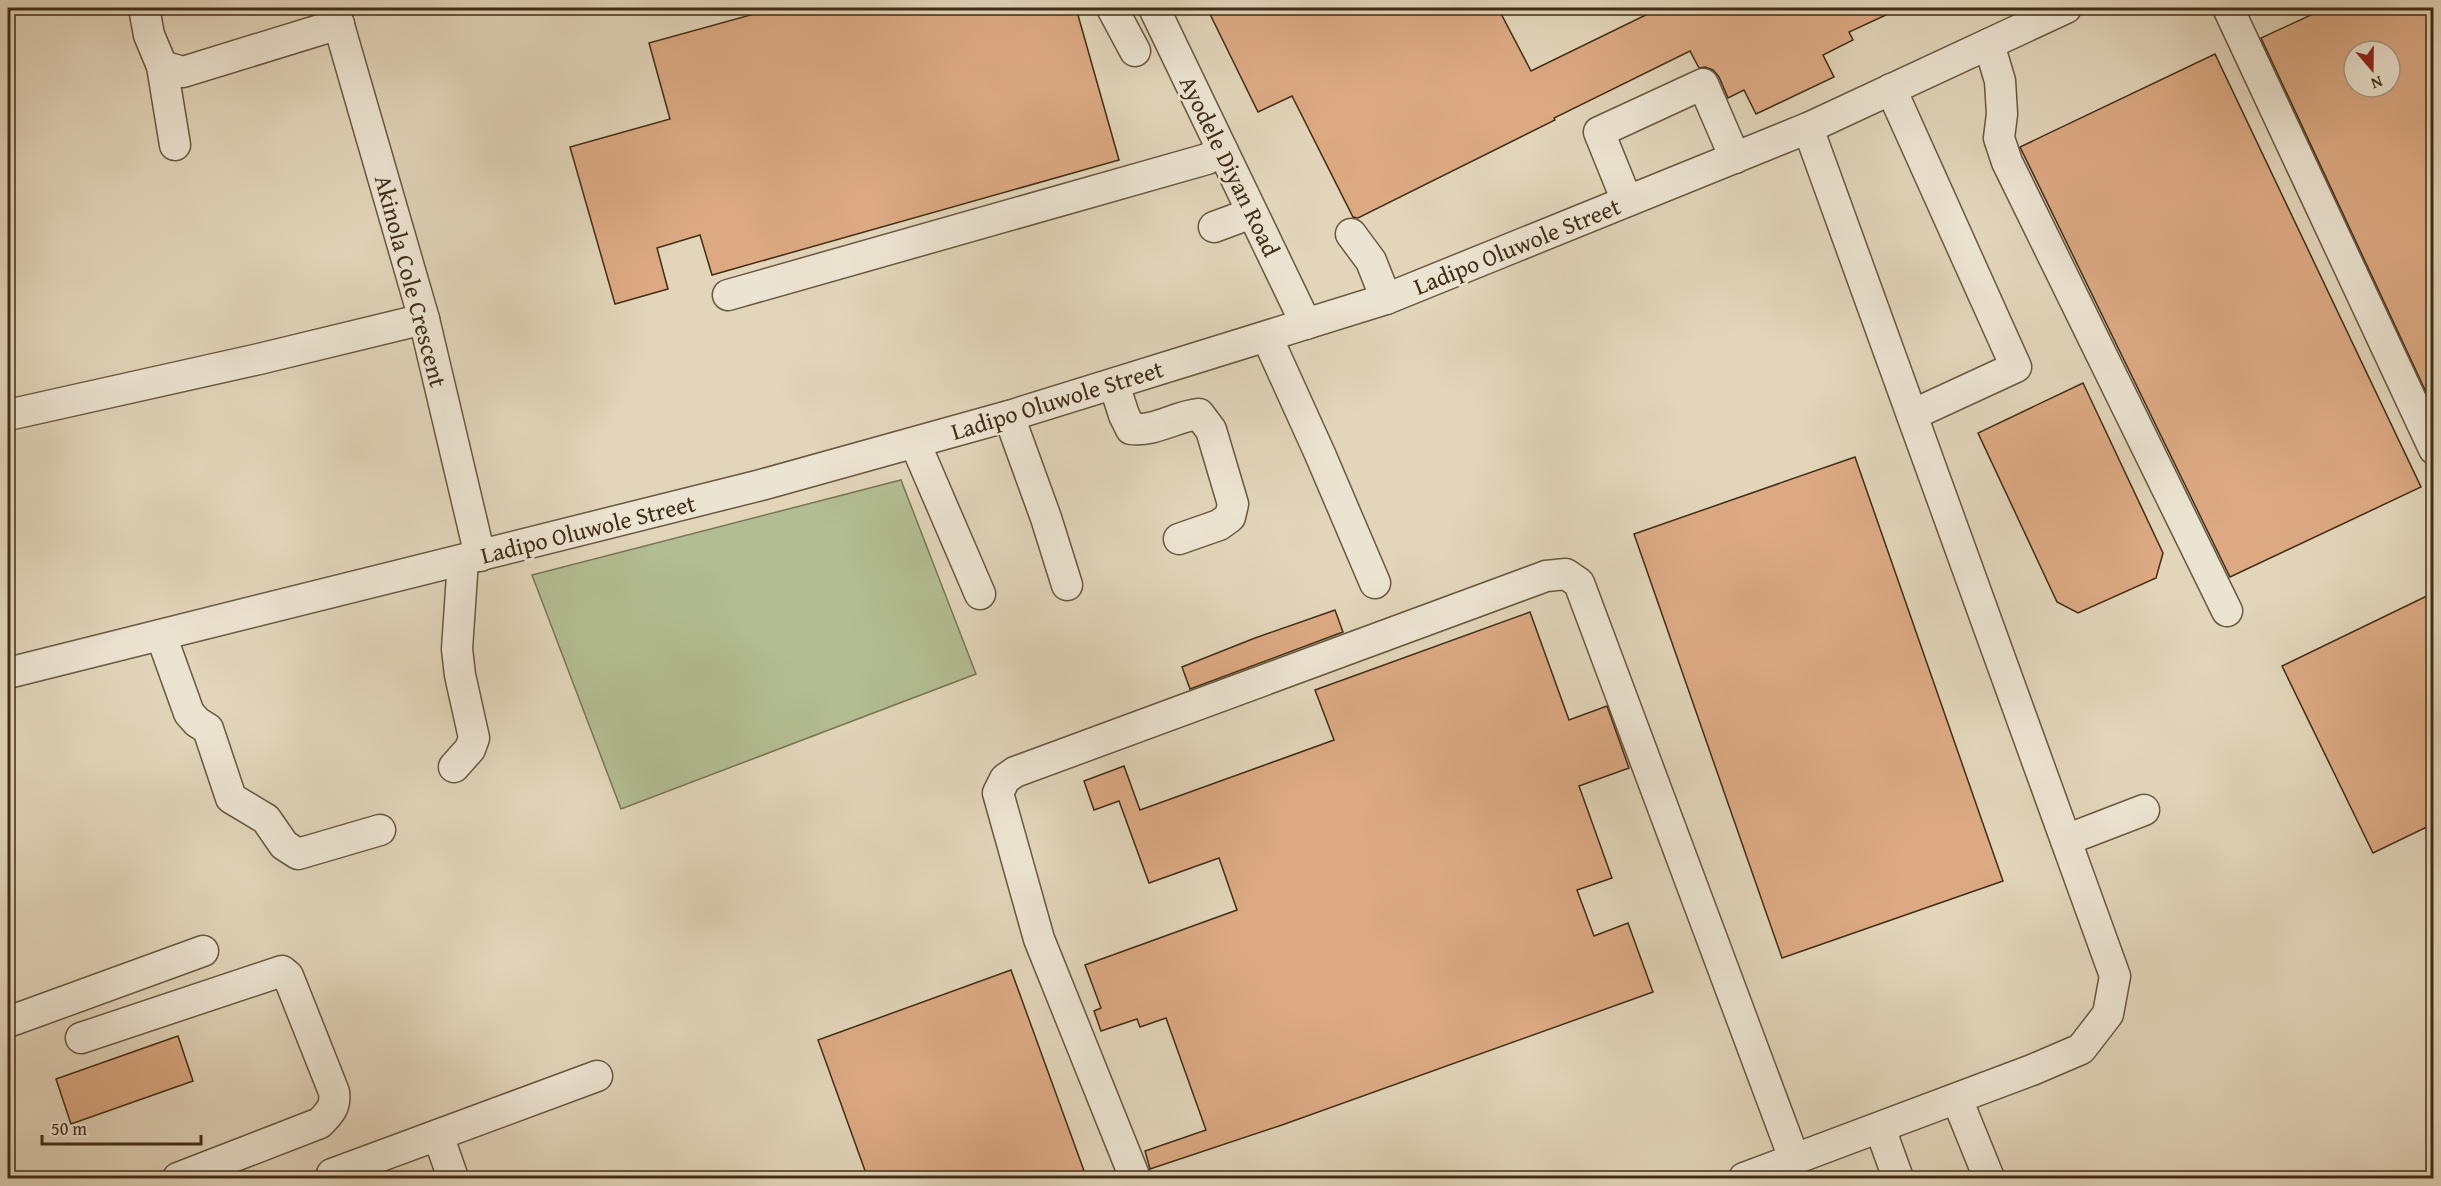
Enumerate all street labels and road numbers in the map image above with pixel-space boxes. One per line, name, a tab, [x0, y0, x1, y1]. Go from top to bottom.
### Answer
street label: Ayodele Diyan Road	[1171, 69, 1289, 263]
street label: Akinola Cole Crescent	[366, 171, 456, 391]
street label: Ladipo Oluwole Street	[1408, 188, 1626, 303]
street label: Ladipo Oluwole Street	[947, 351, 1168, 449]
street label: Ladipo Oluwole Street	[477, 485, 700, 573]

